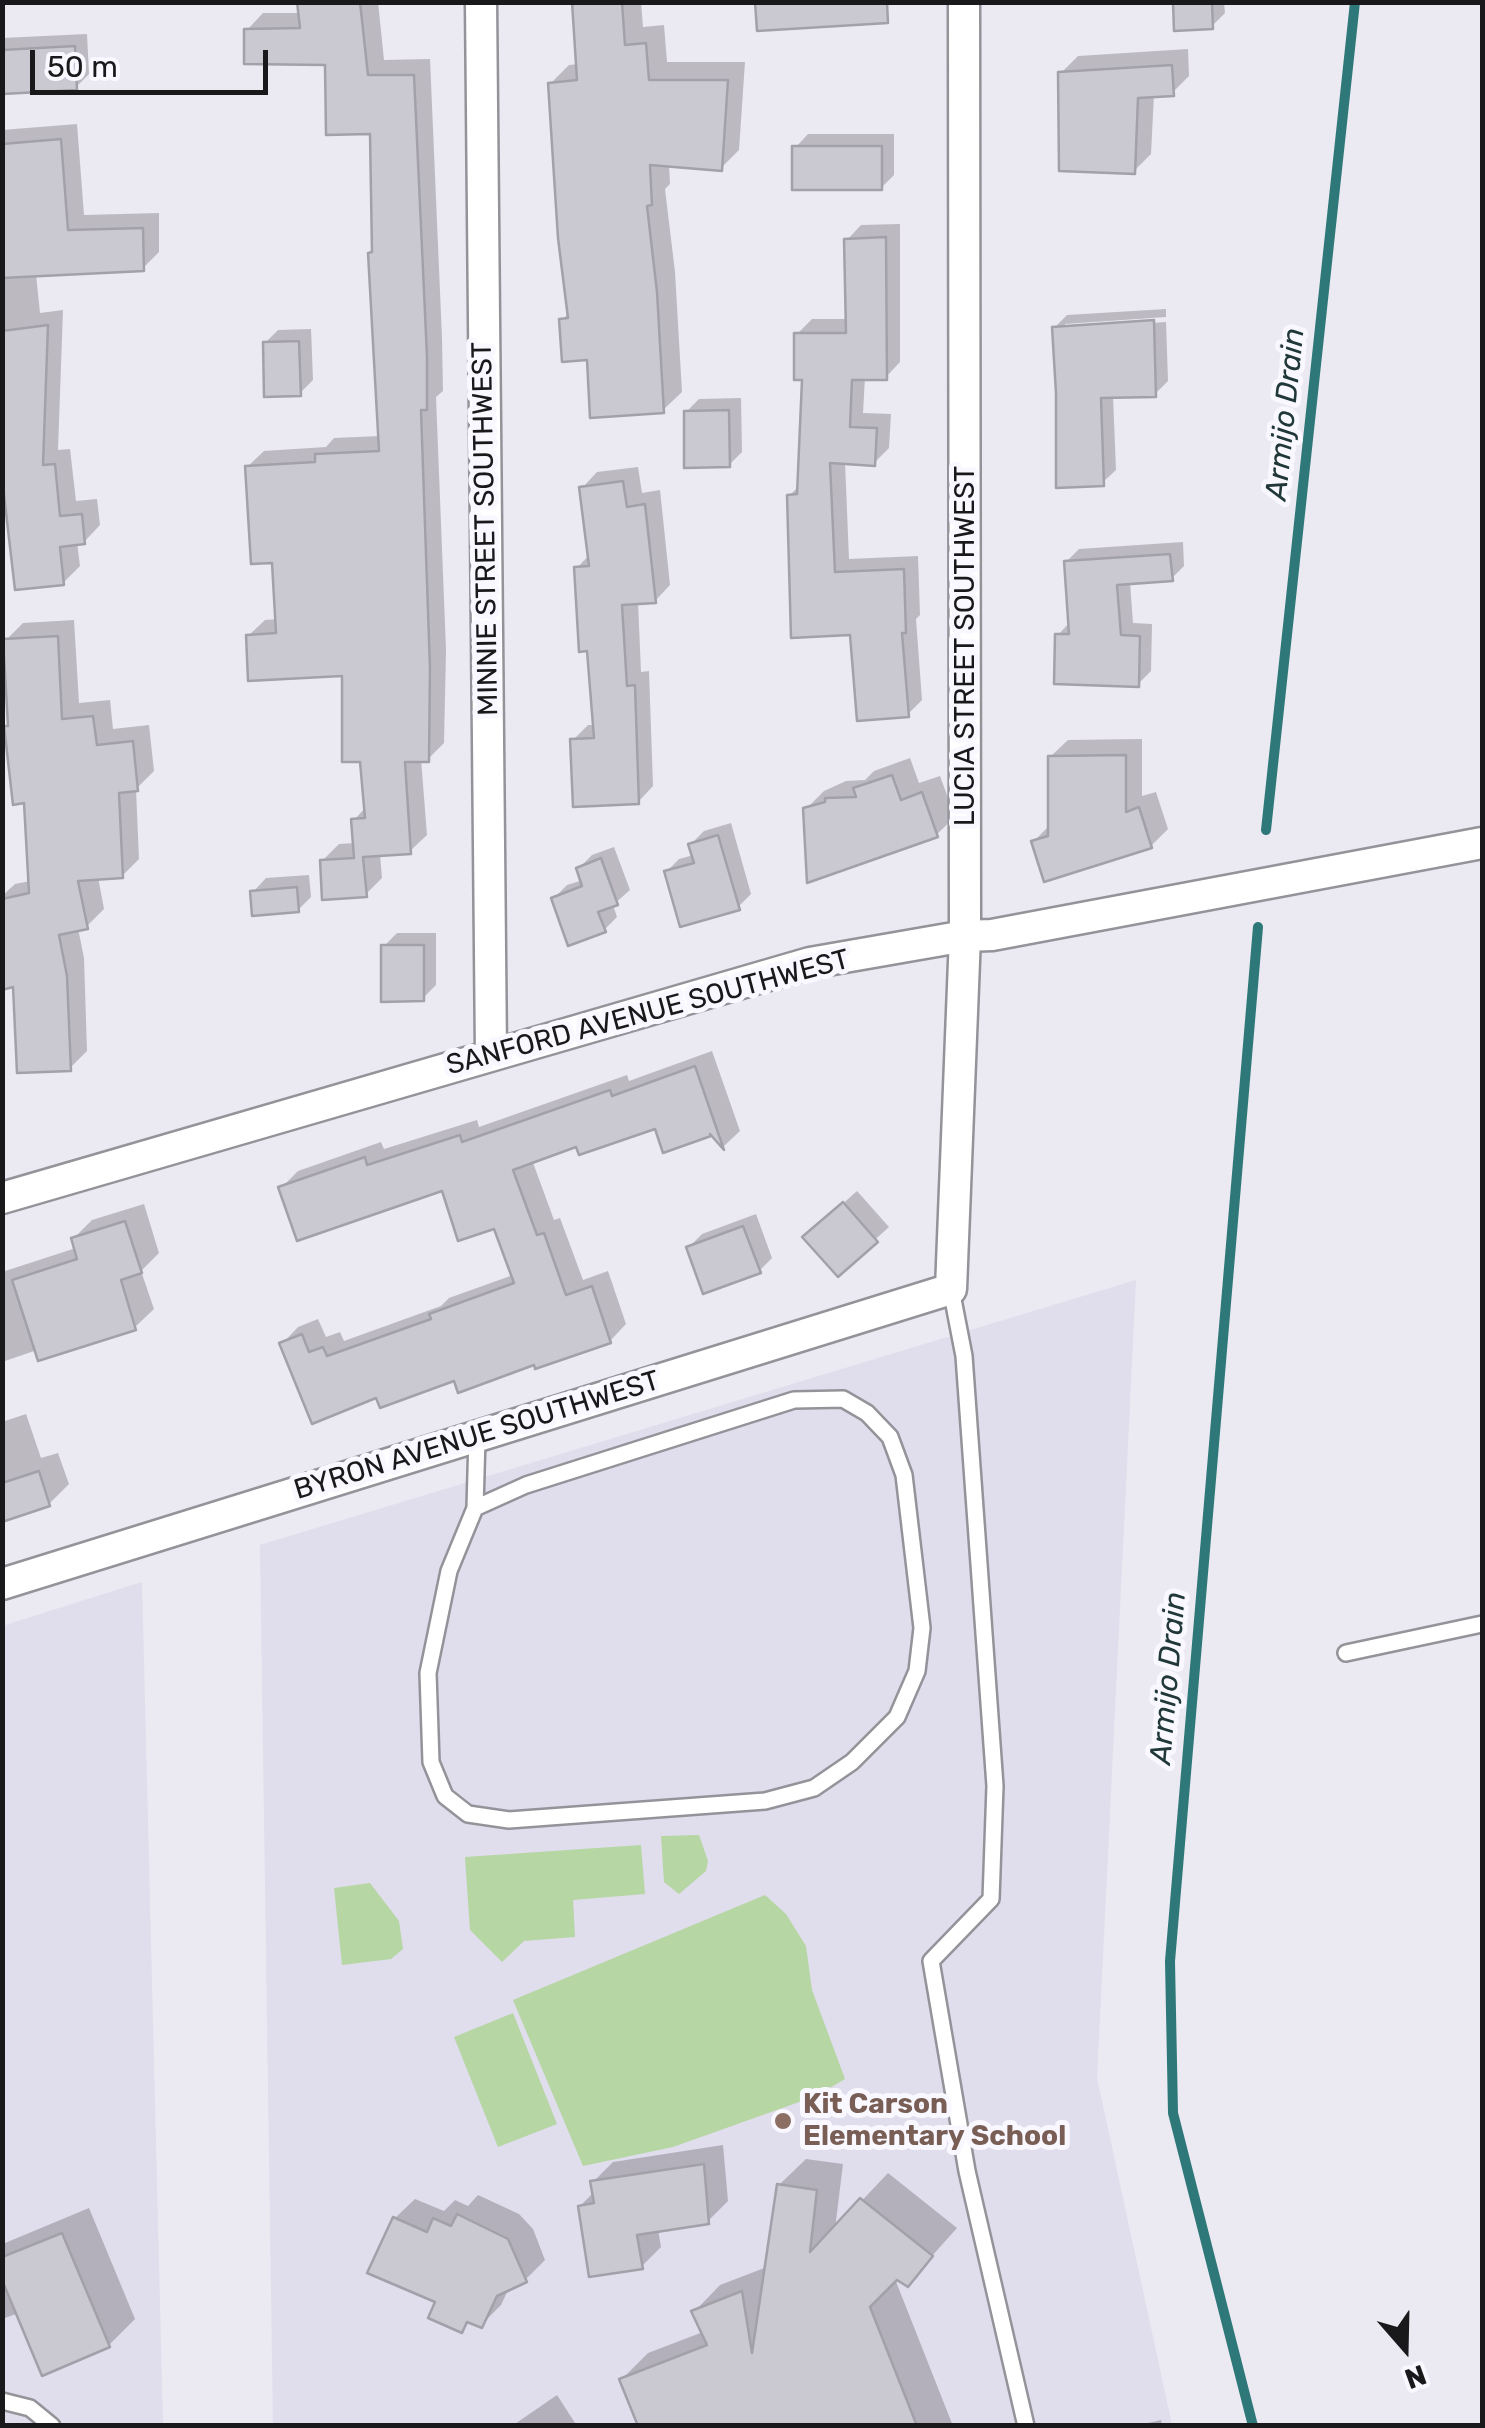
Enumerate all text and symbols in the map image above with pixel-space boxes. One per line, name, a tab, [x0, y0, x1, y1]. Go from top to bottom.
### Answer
scale bar	[35, 30, 272, 92]
text: 50 m	[47, 49, 118, 85]
water label: Armijo Drain	[1259, 326, 1313, 502]
street label: MINNIE STREET SOUTHWEST	[466, 342, 506, 716]
street label: LUCIA STREET SOUTHWEST	[949, 466, 983, 826]
street label: SANFORD AVENUE SOUTHWEST	[443, 943, 853, 1083]
street label: BYRON AVENUE SOUTHWEST	[290, 1364, 664, 1508]
water label: Armijo Drain	[1144, 1590, 1194, 1766]
place label: Kit Carson Elementary School	[803, 2088, 1066, 2154]
marker: Kit Carson Elementary School	[772, 2110, 794, 2132]
north arrow	[1355, 2298, 1455, 2398]
text: N	[1400, 2358, 1431, 2396]

